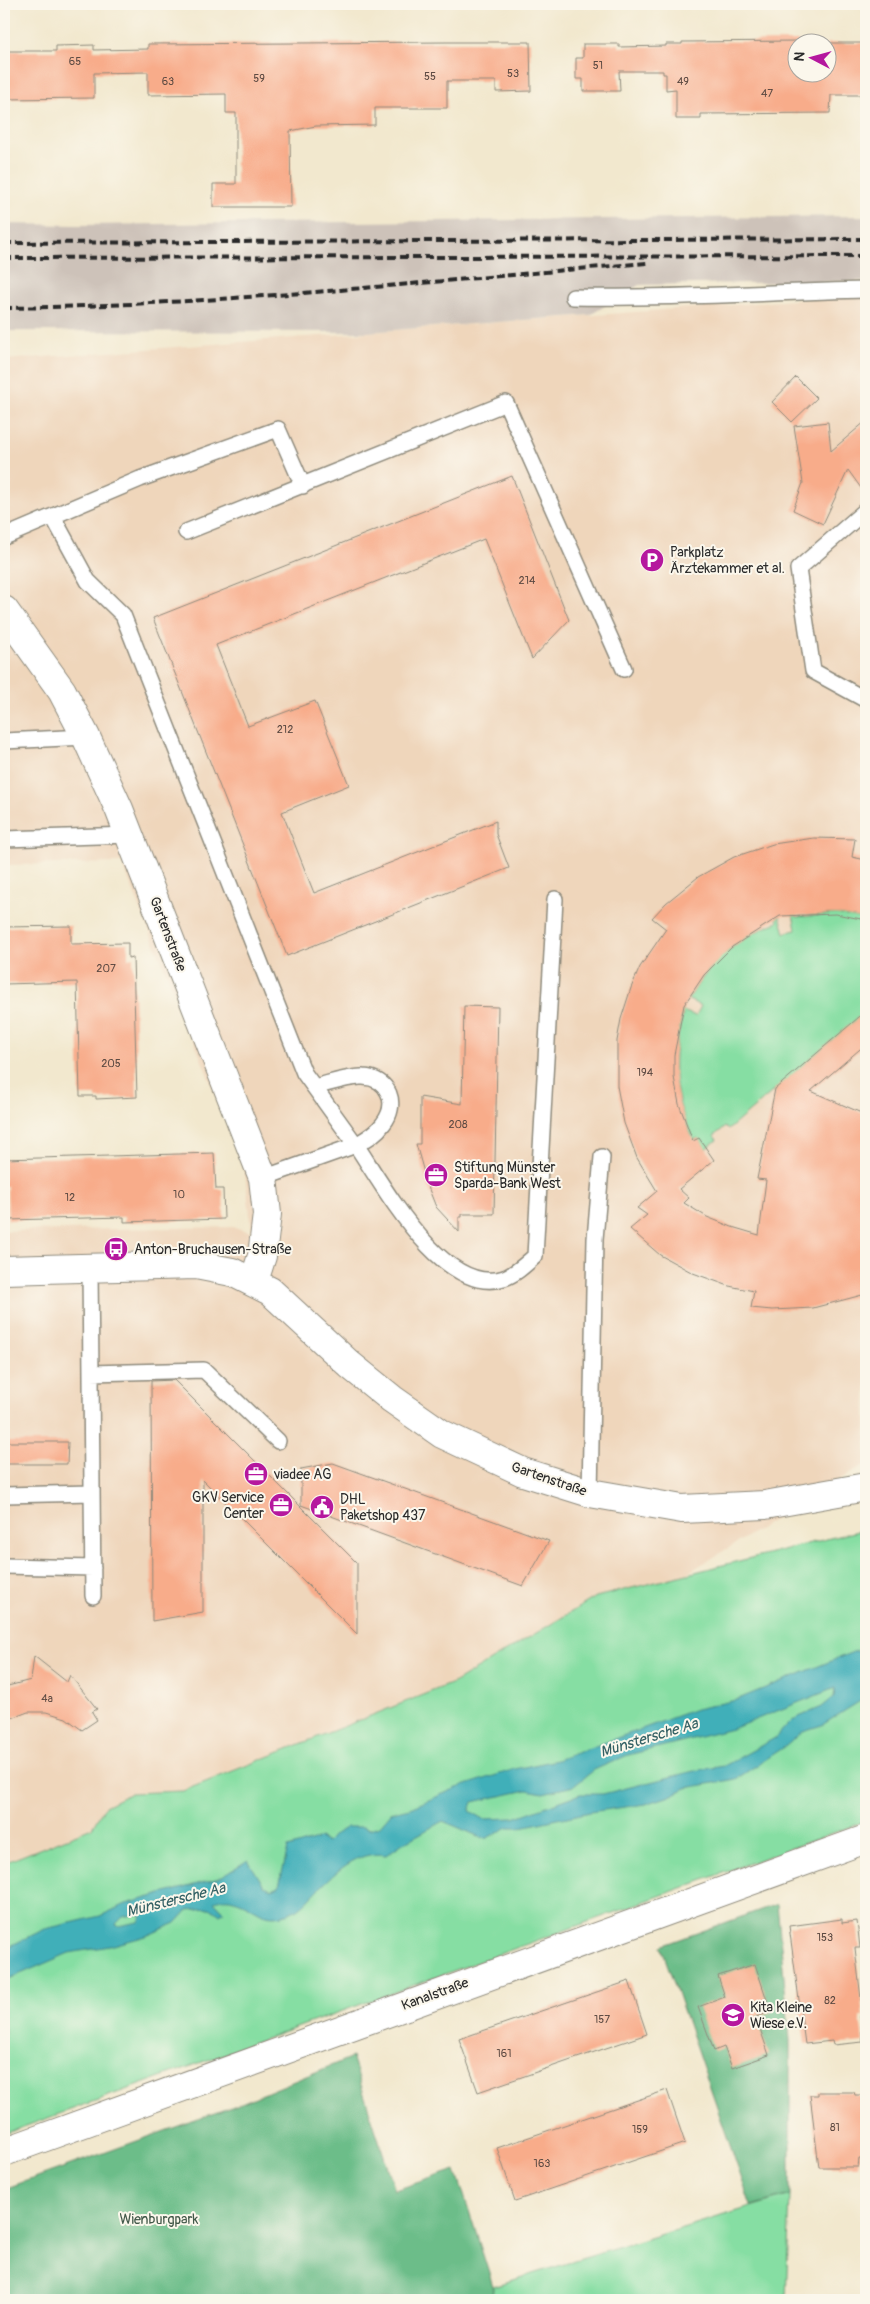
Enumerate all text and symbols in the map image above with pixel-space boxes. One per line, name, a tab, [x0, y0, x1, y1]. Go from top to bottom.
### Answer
north arrow	[788, 32, 838, 82]
text: N	[791, 51, 809, 62]
house number: 65	[69, 55, 81, 68]
house number: 51	[593, 59, 603, 72]
house number: 53	[507, 67, 519, 80]
house number: 55	[424, 70, 436, 83]
house number: 59	[253, 72, 265, 85]
house number: 63	[162, 75, 174, 88]
house number: 49	[677, 75, 689, 88]
house number: 47	[761, 87, 773, 100]
place label: Parkplatz Ärztekammer et al.	[670, 544, 785, 577]
parking icon: Parkplatz Ärztekammer et al.	[639, 547, 665, 573]
house number: 214	[519, 574, 536, 587]
house number: 212	[277, 723, 293, 736]
street label: Gartenstraße	[146, 894, 190, 974]
house number: 207	[96, 962, 116, 975]
house number: 205	[101, 1057, 121, 1070]
house number: 194	[637, 1066, 654, 1079]
house number: 208	[448, 1118, 468, 1131]
place label: Stiftung Münster Sparda-Bank West	[454, 1159, 561, 1192]
office icon: Stiftung Münster Sparda-Bank West	[423, 1162, 449, 1188]
house number: 10	[173, 1188, 185, 1201]
house number: 12	[65, 1191, 75, 1204]
bus stop icon: Anton-Bruchausen-Straße	[103, 1236, 129, 1262]
place label: Anton-Bruchausen-Straße	[134, 1241, 291, 1258]
street label: Gartenstraße	[509, 1458, 589, 1500]
office icon: viadee AG	[243, 1461, 269, 1487]
place label: viadee AG	[273, 1466, 332, 1483]
place label: GKV Service Center	[192, 1489, 264, 1522]
place label: DHL Paketshop 437	[340, 1491, 426, 1524]
office icon: GKV Service Center	[268, 1492, 294, 1518]
public building icon: DHL Paketshop 437	[309, 1494, 335, 1520]
house number: 4a	[41, 1692, 53, 1705]
water label: Münstersche Aa	[598, 1714, 701, 1762]
water label: Münstersche Aa	[125, 1878, 228, 1921]
house number: 153	[817, 1931, 833, 1944]
street label: Kanalstraße	[399, 1974, 471, 2014]
house number: 82	[824, 1994, 836, 2007]
place label: Kita Kleine Wiese e.V.	[750, 1999, 812, 2032]
school or university icon: Kita Kleine Wiese e.V.	[720, 2002, 746, 2028]
house number: 157	[594, 2013, 610, 2026]
house number: 161	[496, 2047, 512, 2060]
house number: 81	[830, 2121, 840, 2134]
house number: 159	[632, 2123, 648, 2136]
house number: 163	[534, 2157, 550, 2170]
park label: Wienburgpark	[120, 2211, 199, 2228]

